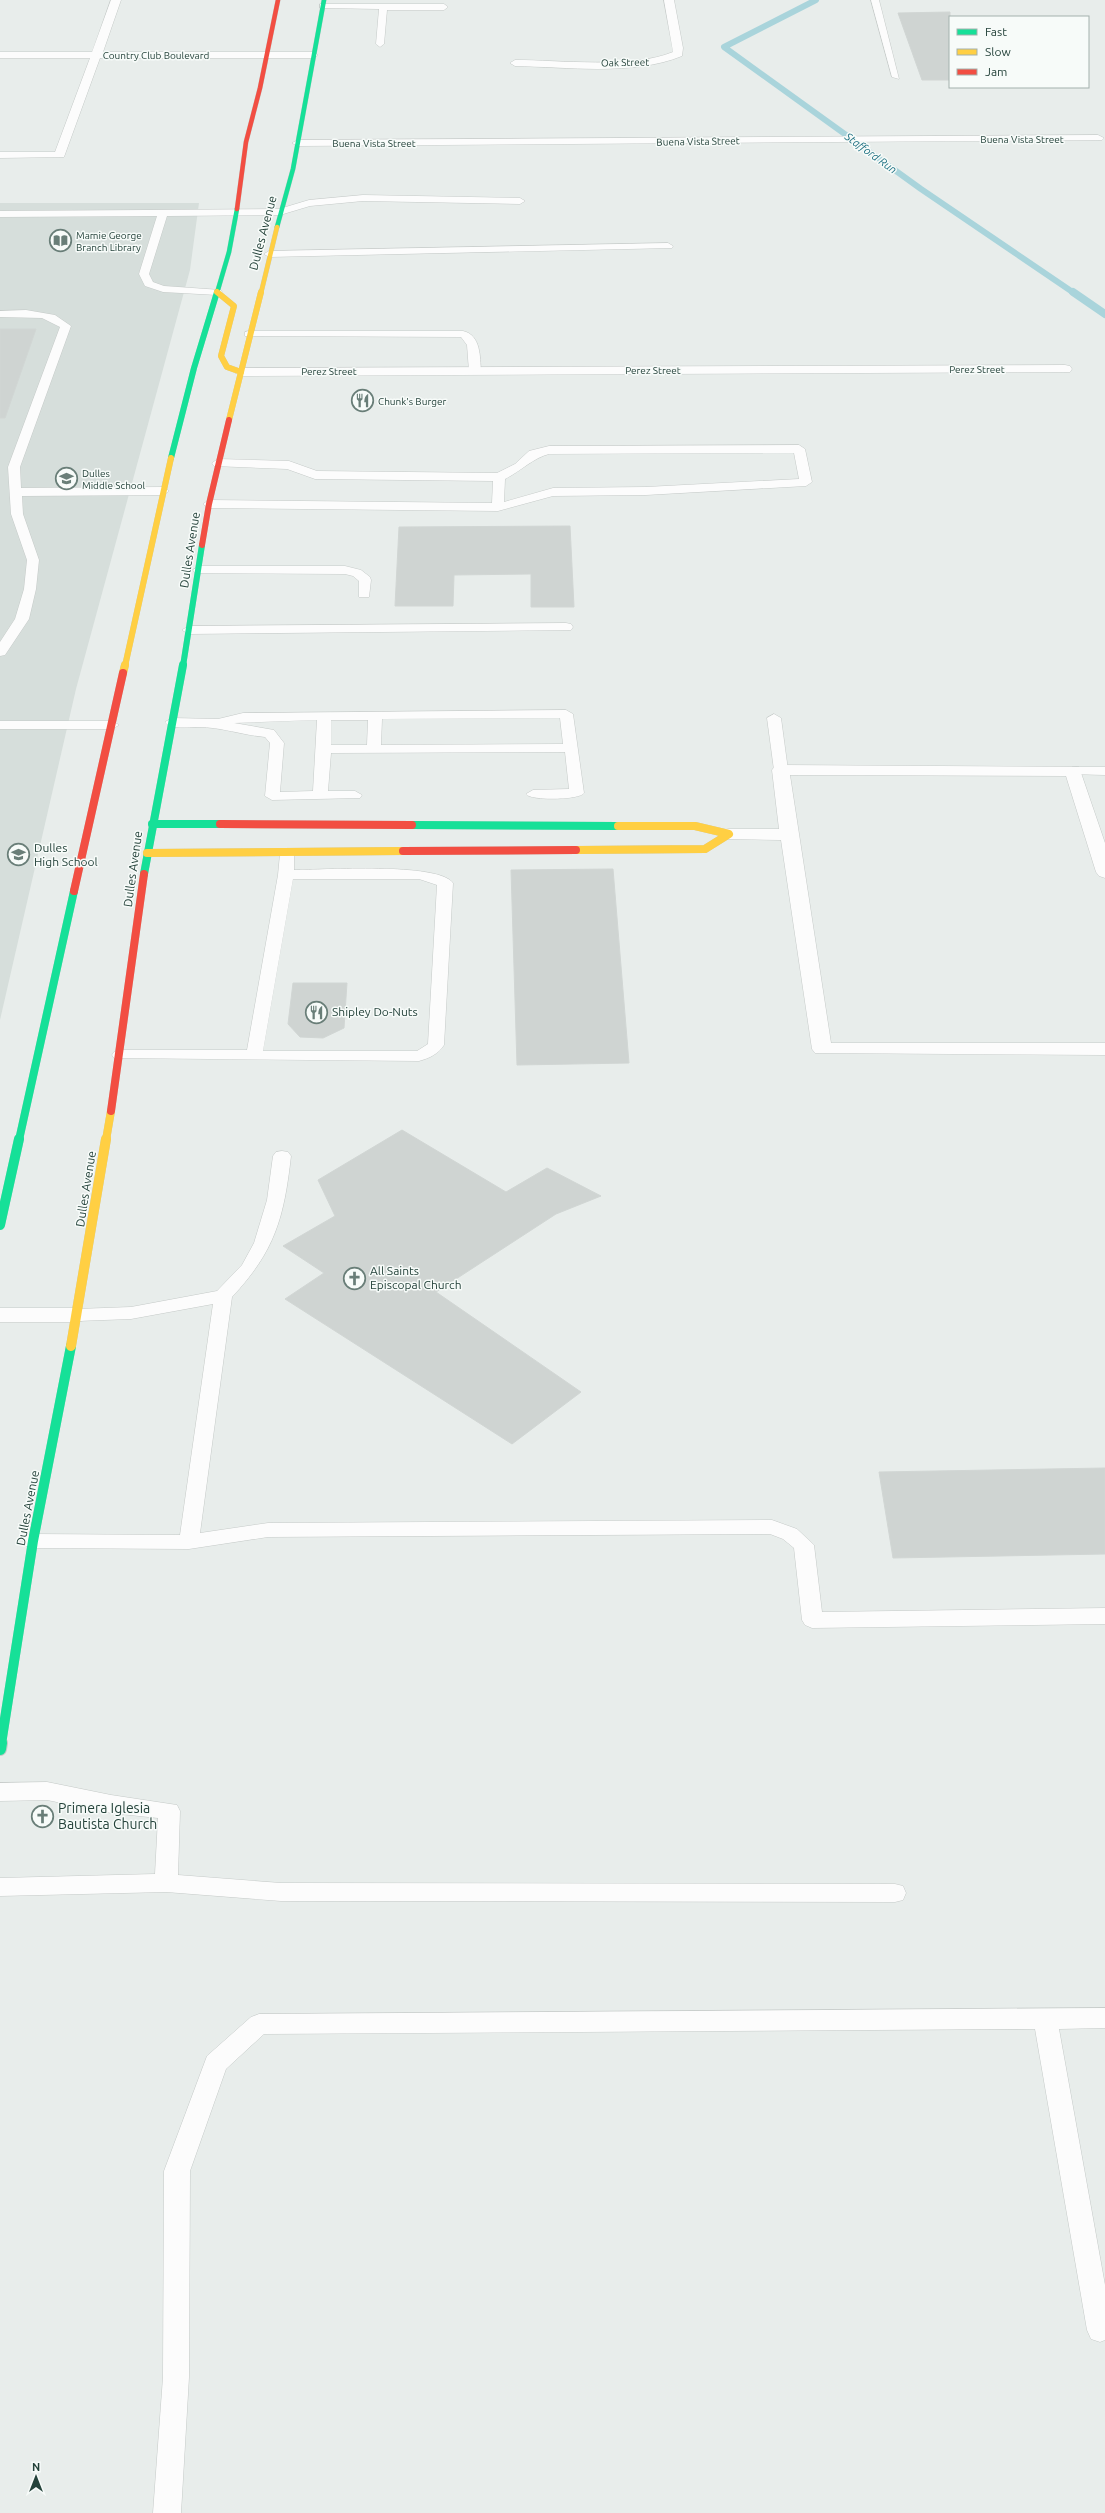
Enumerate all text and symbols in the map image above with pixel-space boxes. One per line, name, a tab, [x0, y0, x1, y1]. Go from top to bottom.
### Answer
legend	[949, 16, 1089, 88]
text: Fast	[985, 25, 1007, 38]
text: Slow	[985, 45, 1011, 58]
street label: Country Club Boulevard	[103, 50, 210, 61]
street label: Oak Street	[601, 57, 649, 68]
text: Jam	[985, 65, 1007, 78]
water label: Stafford Run	[841, 130, 899, 177]
street label: Buena Vista Street	[980, 134, 1064, 145]
street label: Buena Vista Street	[656, 135, 740, 148]
street label: Buena Vista Street	[332, 138, 416, 149]
street label: Dulles Avenue	[246, 194, 279, 272]
library icon: Mamie George Branch Library	[47, 228, 73, 254]
place label: Mamie George Branch Library	[76, 230, 142, 253]
street label: Perez Street	[949, 364, 1005, 375]
street label: Perez Street	[625, 365, 681, 376]
street label: Perez Street	[301, 366, 357, 377]
restaurant icon: Chunk's Burger	[350, 388, 376, 414]
place label: Chunk's Burger	[378, 396, 446, 407]
school or university icon: Dulles Middle School	[54, 466, 80, 492]
place label: Dulles Middle School	[82, 468, 146, 491]
street label: Dulles Avenue	[177, 511, 202, 589]
street label: Dulles Avenue	[121, 830, 144, 908]
place label: Dulles High School	[34, 841, 98, 868]
school or university icon: Dulles High School	[6, 842, 32, 868]
restaurant icon: Shipley Do-Nuts	[303, 999, 329, 1025]
place label: Shipley Do-Nuts	[332, 1005, 418, 1018]
street label: Dulles Avenue	[73, 1150, 98, 1228]
place label: All Saints Episcopal Church	[370, 1264, 462, 1291]
church icon: All Saints Episcopal Church	[342, 1265, 368, 1291]
street label: Dulles Avenue	[14, 1469, 41, 1547]
place label: Primera Iglesia Bautista Church	[58, 1800, 157, 1832]
church icon: Primera Iglesia Bautista Church	[30, 1803, 56, 1829]
north arrow	[16, 2457, 56, 2497]
text: N	[32, 2461, 40, 2473]

